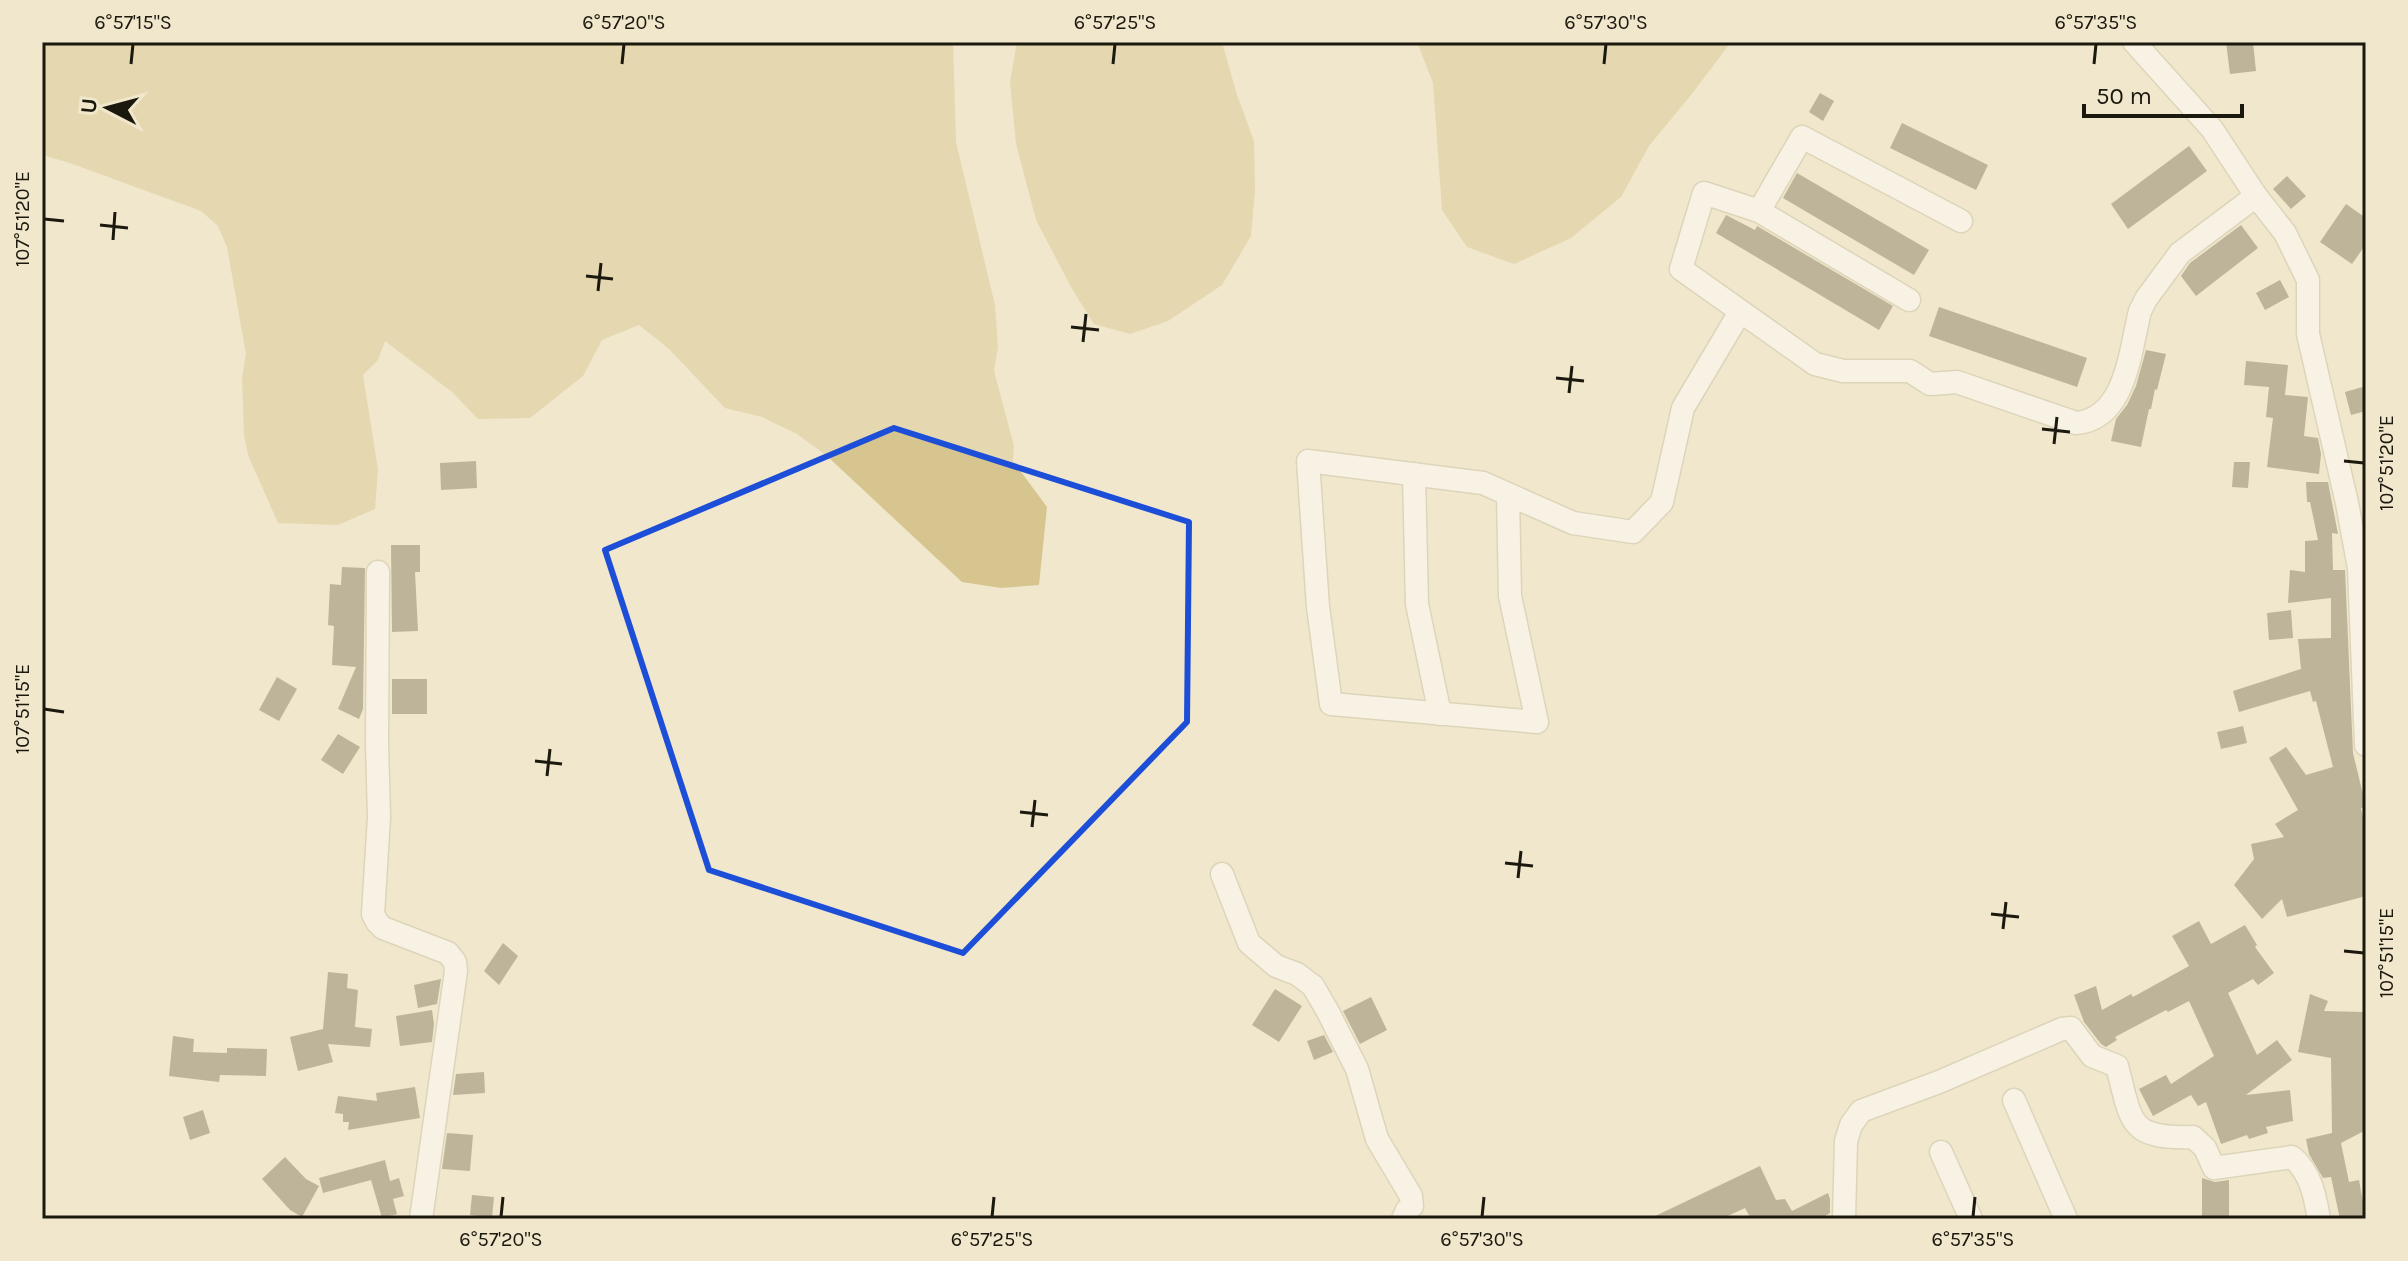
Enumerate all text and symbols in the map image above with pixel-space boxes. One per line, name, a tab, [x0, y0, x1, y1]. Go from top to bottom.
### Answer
text: 6°57'15"S	[94, 11, 172, 34]
text: 6°57'20"S	[582, 11, 666, 34]
text: 6°57'25"S	[1074, 11, 1156, 34]
text: 6°57'30"S	[1564, 11, 1648, 34]
text: 6°57'35"S	[2055, 11, 2137, 34]
north arrow	[68, 68, 148, 148]
scale bar	[2084, 68, 2242, 118]
text: 50 m	[2096, 82, 2152, 110]
text: U	[75, 97, 103, 115]
text: 107°51'20"E	[11, 171, 34, 267]
text: 107°51'20"E	[2375, 415, 2398, 511]
text: 107°51'15"E	[11, 664, 34, 754]
text: 107°51'15"E	[2375, 908, 2398, 998]
text: 6°57'20"S	[459, 1228, 543, 1251]
text: 6°57'25"S	[951, 1228, 1033, 1251]
text: 6°57'30"S	[1440, 1228, 1524, 1251]
text: 6°57'35"S	[1932, 1228, 2014, 1251]

